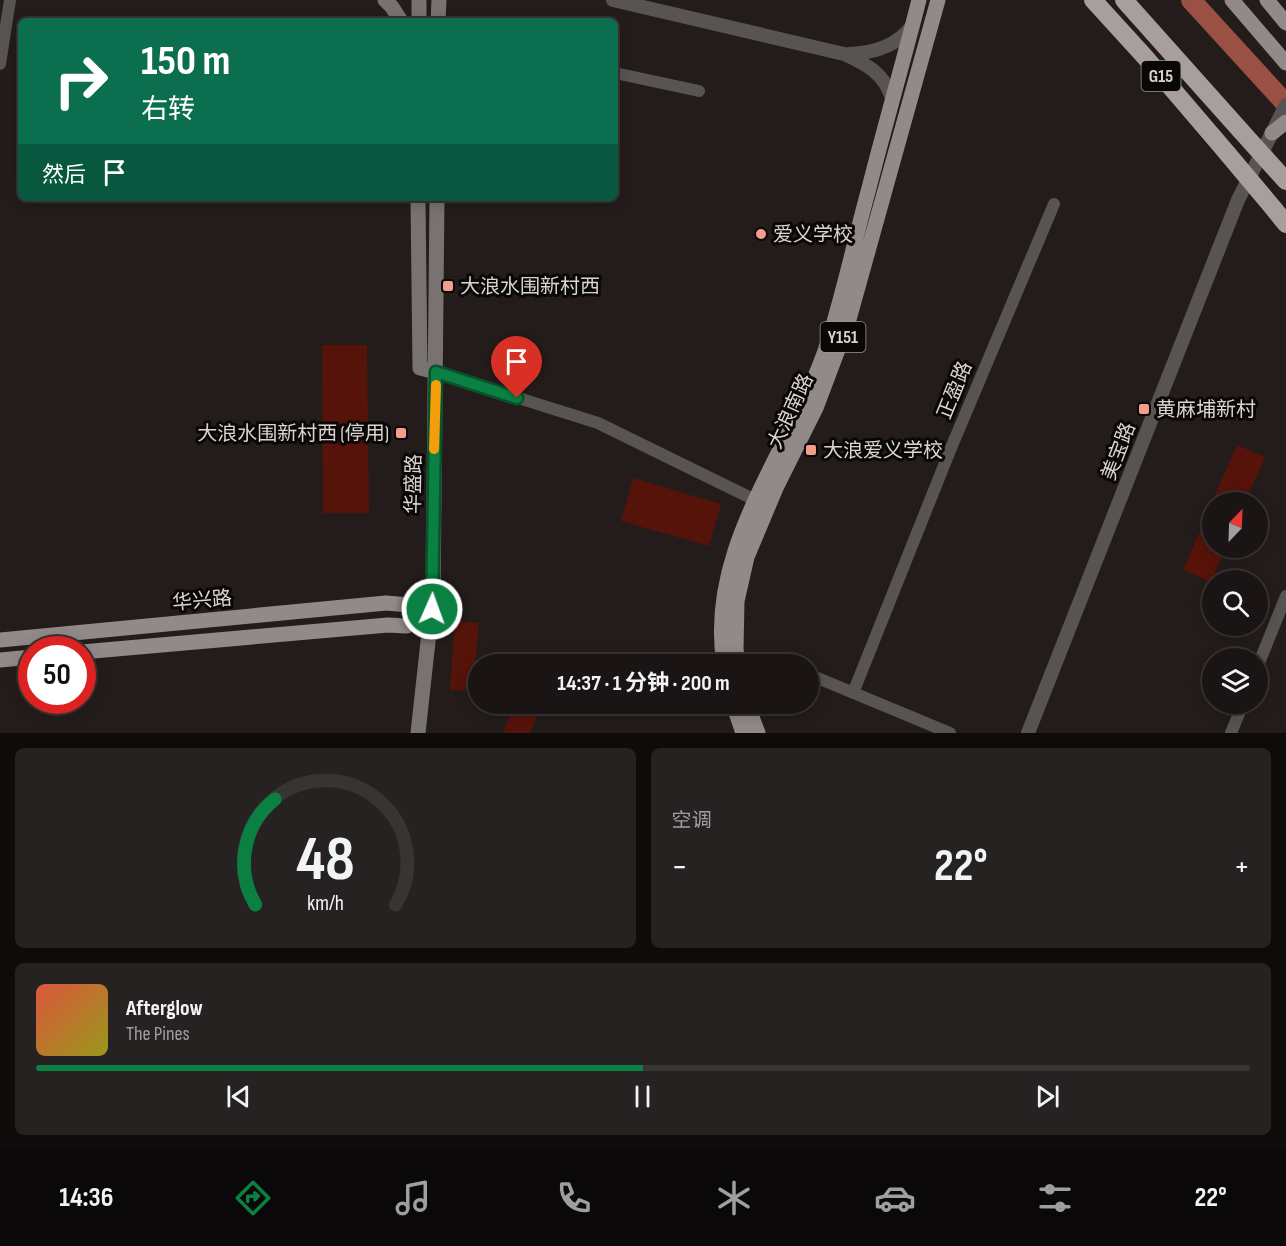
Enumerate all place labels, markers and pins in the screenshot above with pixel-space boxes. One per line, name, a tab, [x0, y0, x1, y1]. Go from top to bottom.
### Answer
place label: 爱义学校	[773, 223, 853, 247]
marker: 爱义学校	[754, 227, 768, 241]
place label: 大浪水围新村西	[460, 275, 600, 299]
marker: 大浪水围新村西	[441, 279, 455, 293]
pin	[491, 336, 542, 398]
place label: 黄麻埔新村	[1156, 398, 1256, 422]
marker: 黄麻埔新村	[1137, 402, 1151, 416]
place label: 大浪水围新村西 (停用)	[197, 422, 389, 446]
marker: 大浪水围新村西 (停用)	[394, 426, 408, 440]
place label: 大浪爱义学校	[823, 439, 943, 463]
marker: 大浪爱义学校	[804, 443, 818, 457]

